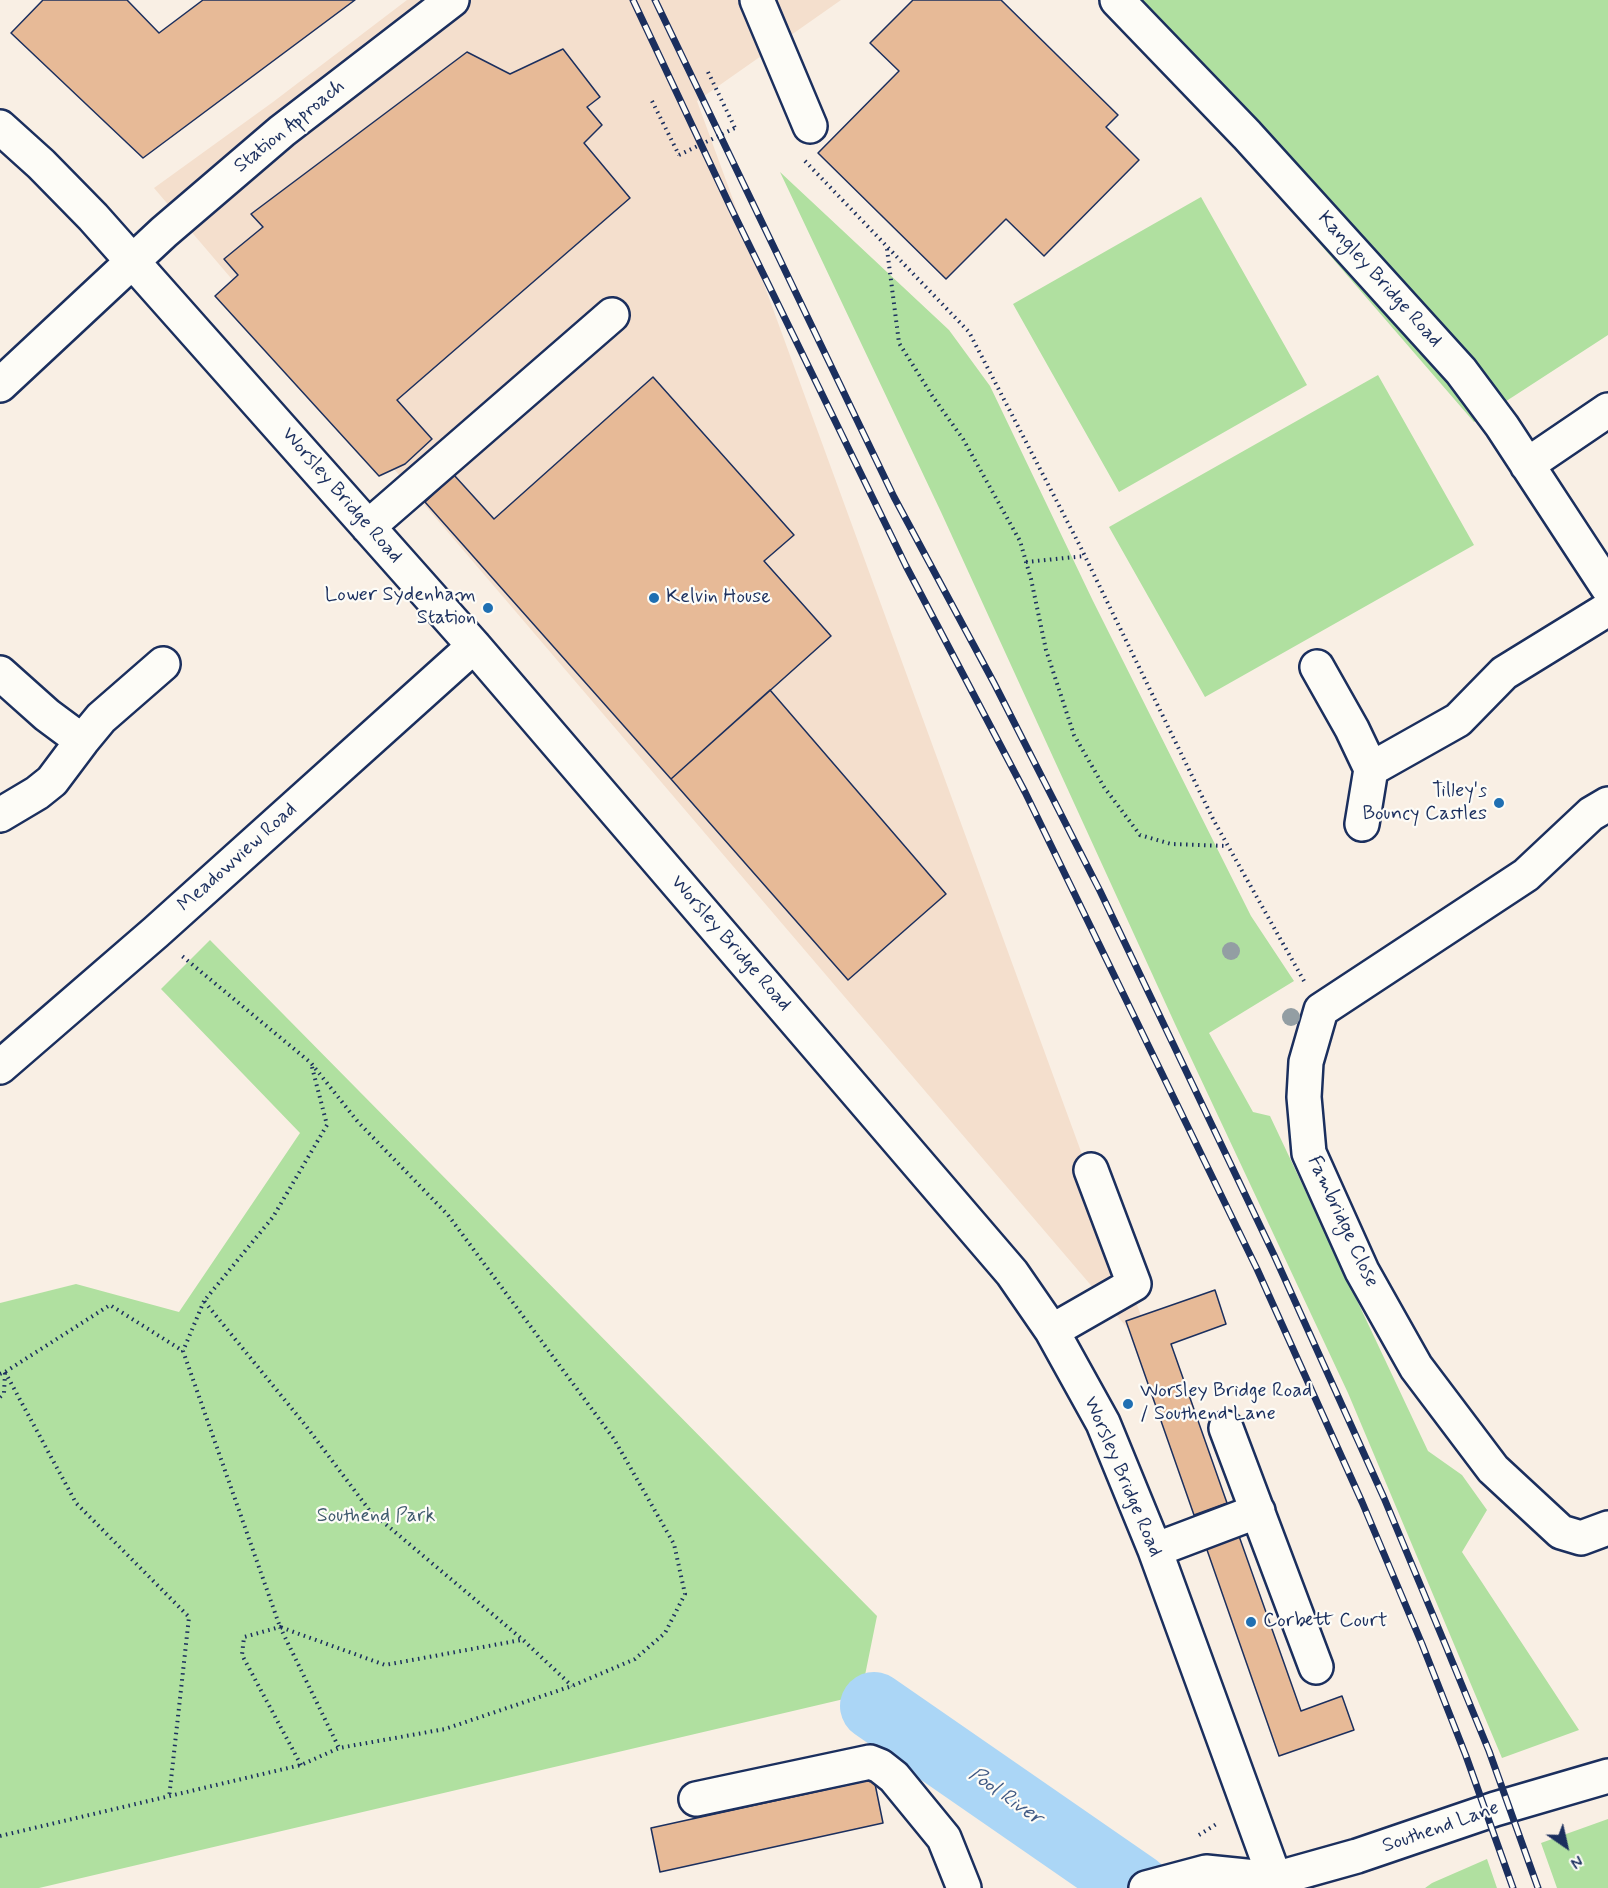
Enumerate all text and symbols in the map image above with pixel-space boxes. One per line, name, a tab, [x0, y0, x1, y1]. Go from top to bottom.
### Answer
street label: Station Approach	[230, 75, 350, 179]
street label: Kangley Bridge Road	[1312, 207, 1446, 353]
street label: Worsley Bridge Road	[276, 423, 406, 569]
place label: Lower Sydenham Station	[325, 584, 476, 631]
place label: Kelvin House	[666, 586, 771, 610]
marker: Kelvin House	[647, 591, 661, 605]
marker: Lower Sydenham Station	[481, 601, 495, 615]
place label: Tilley's Bouncy Castles	[1362, 780, 1487, 827]
marker: Tilley's Bouncy Castles	[1492, 796, 1506, 810]
street label: Meadowview Road	[173, 798, 303, 918]
street label: Worsley Bridge Road	[665, 871, 795, 1017]
street label: Fambridge Close	[1301, 1153, 1383, 1291]
place label: Worsley Bridge Road / Southend Lane	[1140, 1380, 1312, 1427]
street label: Worsley Bridge Road	[1077, 1393, 1167, 1561]
marker: Worsley Bridge Road / Southend Lane	[1121, 1397, 1135, 1411]
park label: Southend Park	[317, 1505, 435, 1529]
place label: Corbett Court	[1263, 1610, 1387, 1634]
marker: Corbett Court	[1244, 1615, 1258, 1629]
water label: Pool River	[963, 1763, 1047, 1831]
street label: Southend Lane	[1380, 1797, 1502, 1859]
north arrow	[1536, 1816, 1596, 1876]
text: N	[1566, 1850, 1587, 1873]

